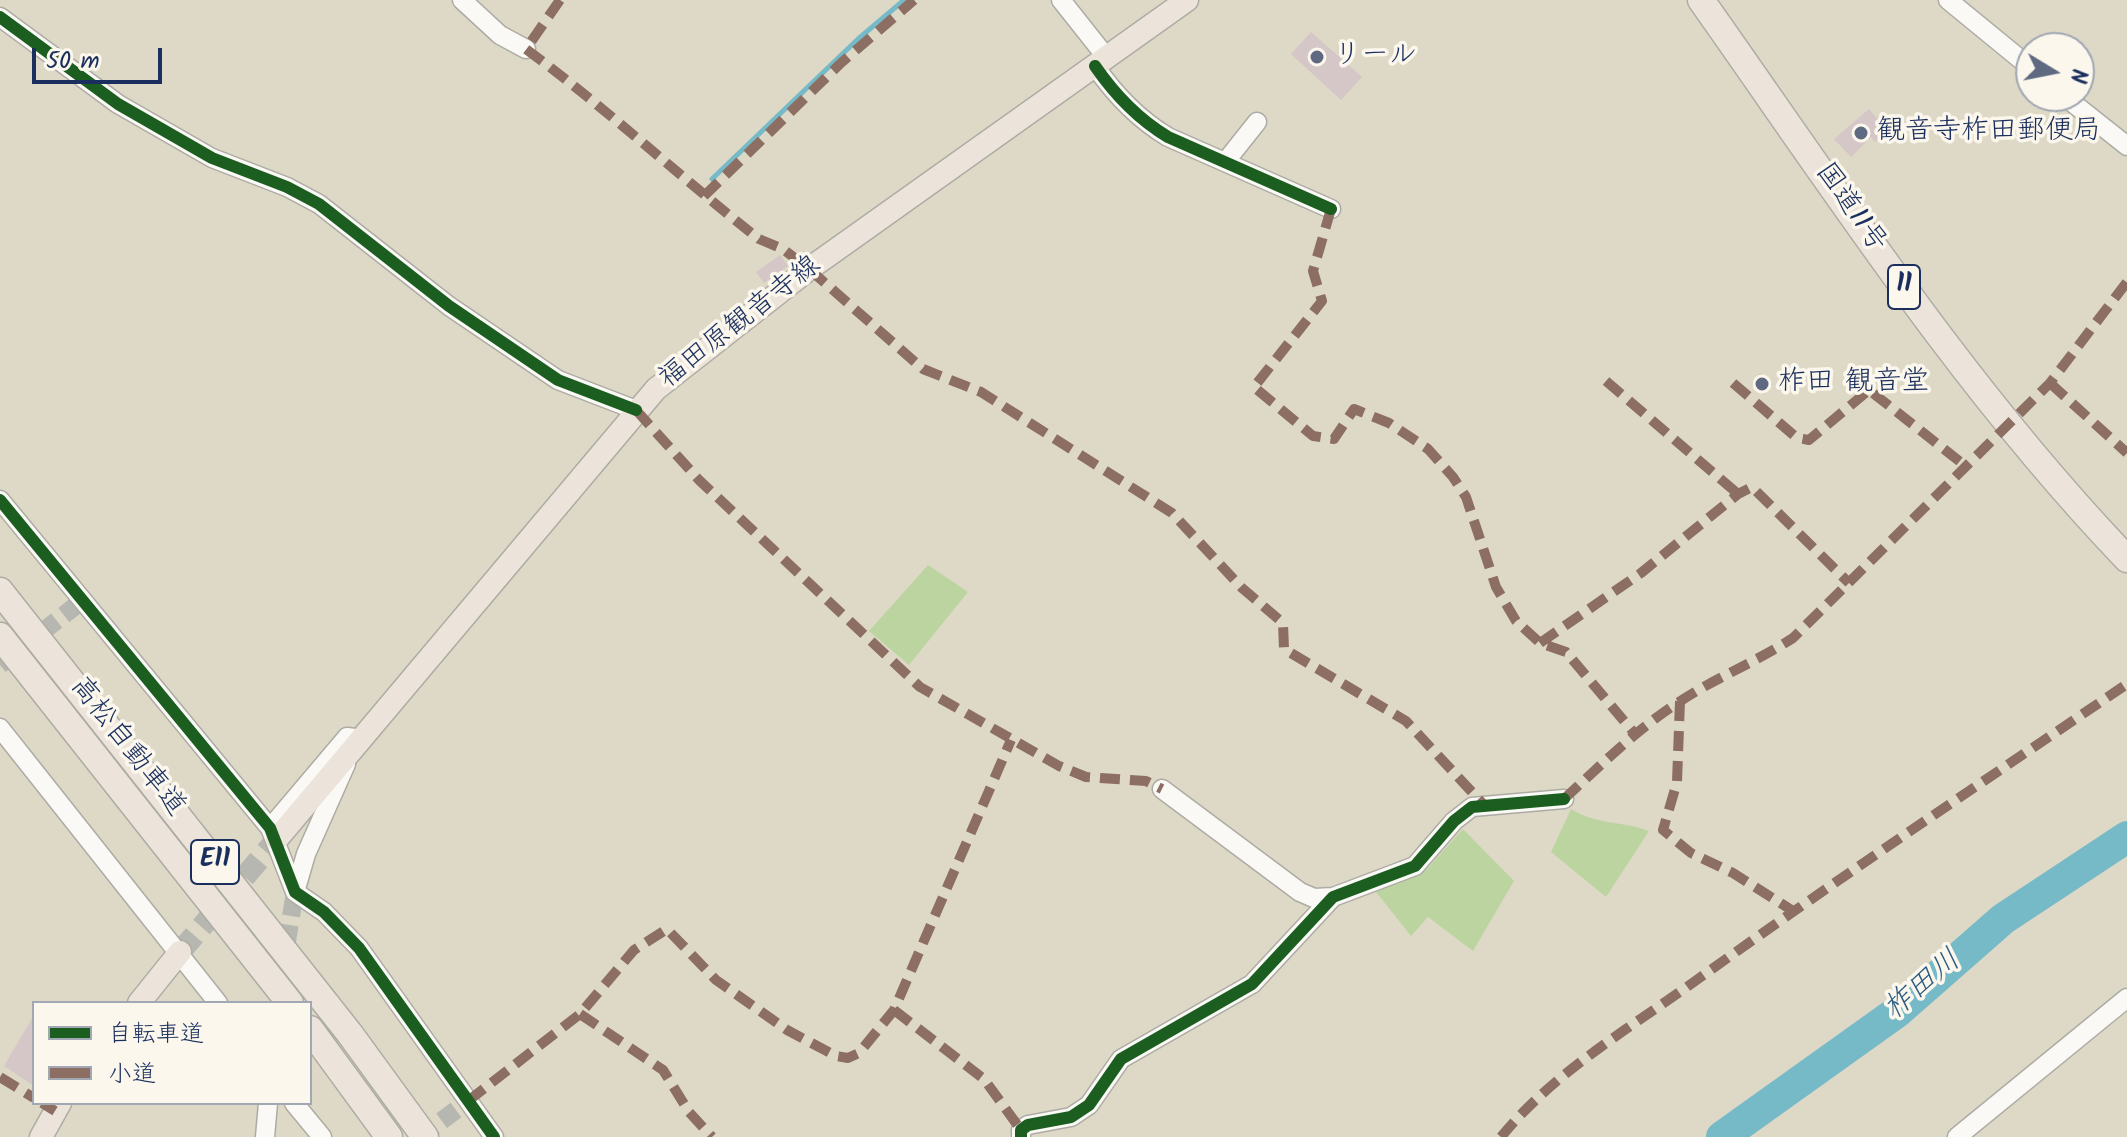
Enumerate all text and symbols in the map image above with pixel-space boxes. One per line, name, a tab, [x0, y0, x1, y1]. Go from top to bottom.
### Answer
scale bar	[36, 32, 166, 82]
north arrow	[2015, 32, 2095, 112]
place label: リール	[1333, 40, 1417, 74]
text: 50 m	[46, 42, 100, 81]
marker: リール	[1308, 48, 1326, 66]
text: N	[2059, 66, 2096, 86]
place label: 観音寺柞田郵便局	[1877, 116, 2101, 150]
marker: 観音寺柞田郵便局	[1852, 124, 1870, 142]
street label: 国道11号	[1806, 158, 1892, 260]
street label: 福田原観音寺線	[653, 250, 829, 398]
road number: 11	[1888, 265, 1920, 309]
place label: 柞田 観音堂	[1778, 367, 1929, 401]
marker: 柞田 観音堂	[1753, 375, 1771, 393]
street label: 高松自動車道	[61, 671, 191, 825]
road number: E11	[191, 840, 239, 884]
water label: 柞田川	[1878, 944, 1970, 1030]
legend	[32, 1001, 312, 1105]
text: 自転車道	[108, 1015, 204, 1054]
text: 小道	[108, 1055, 156, 1094]

